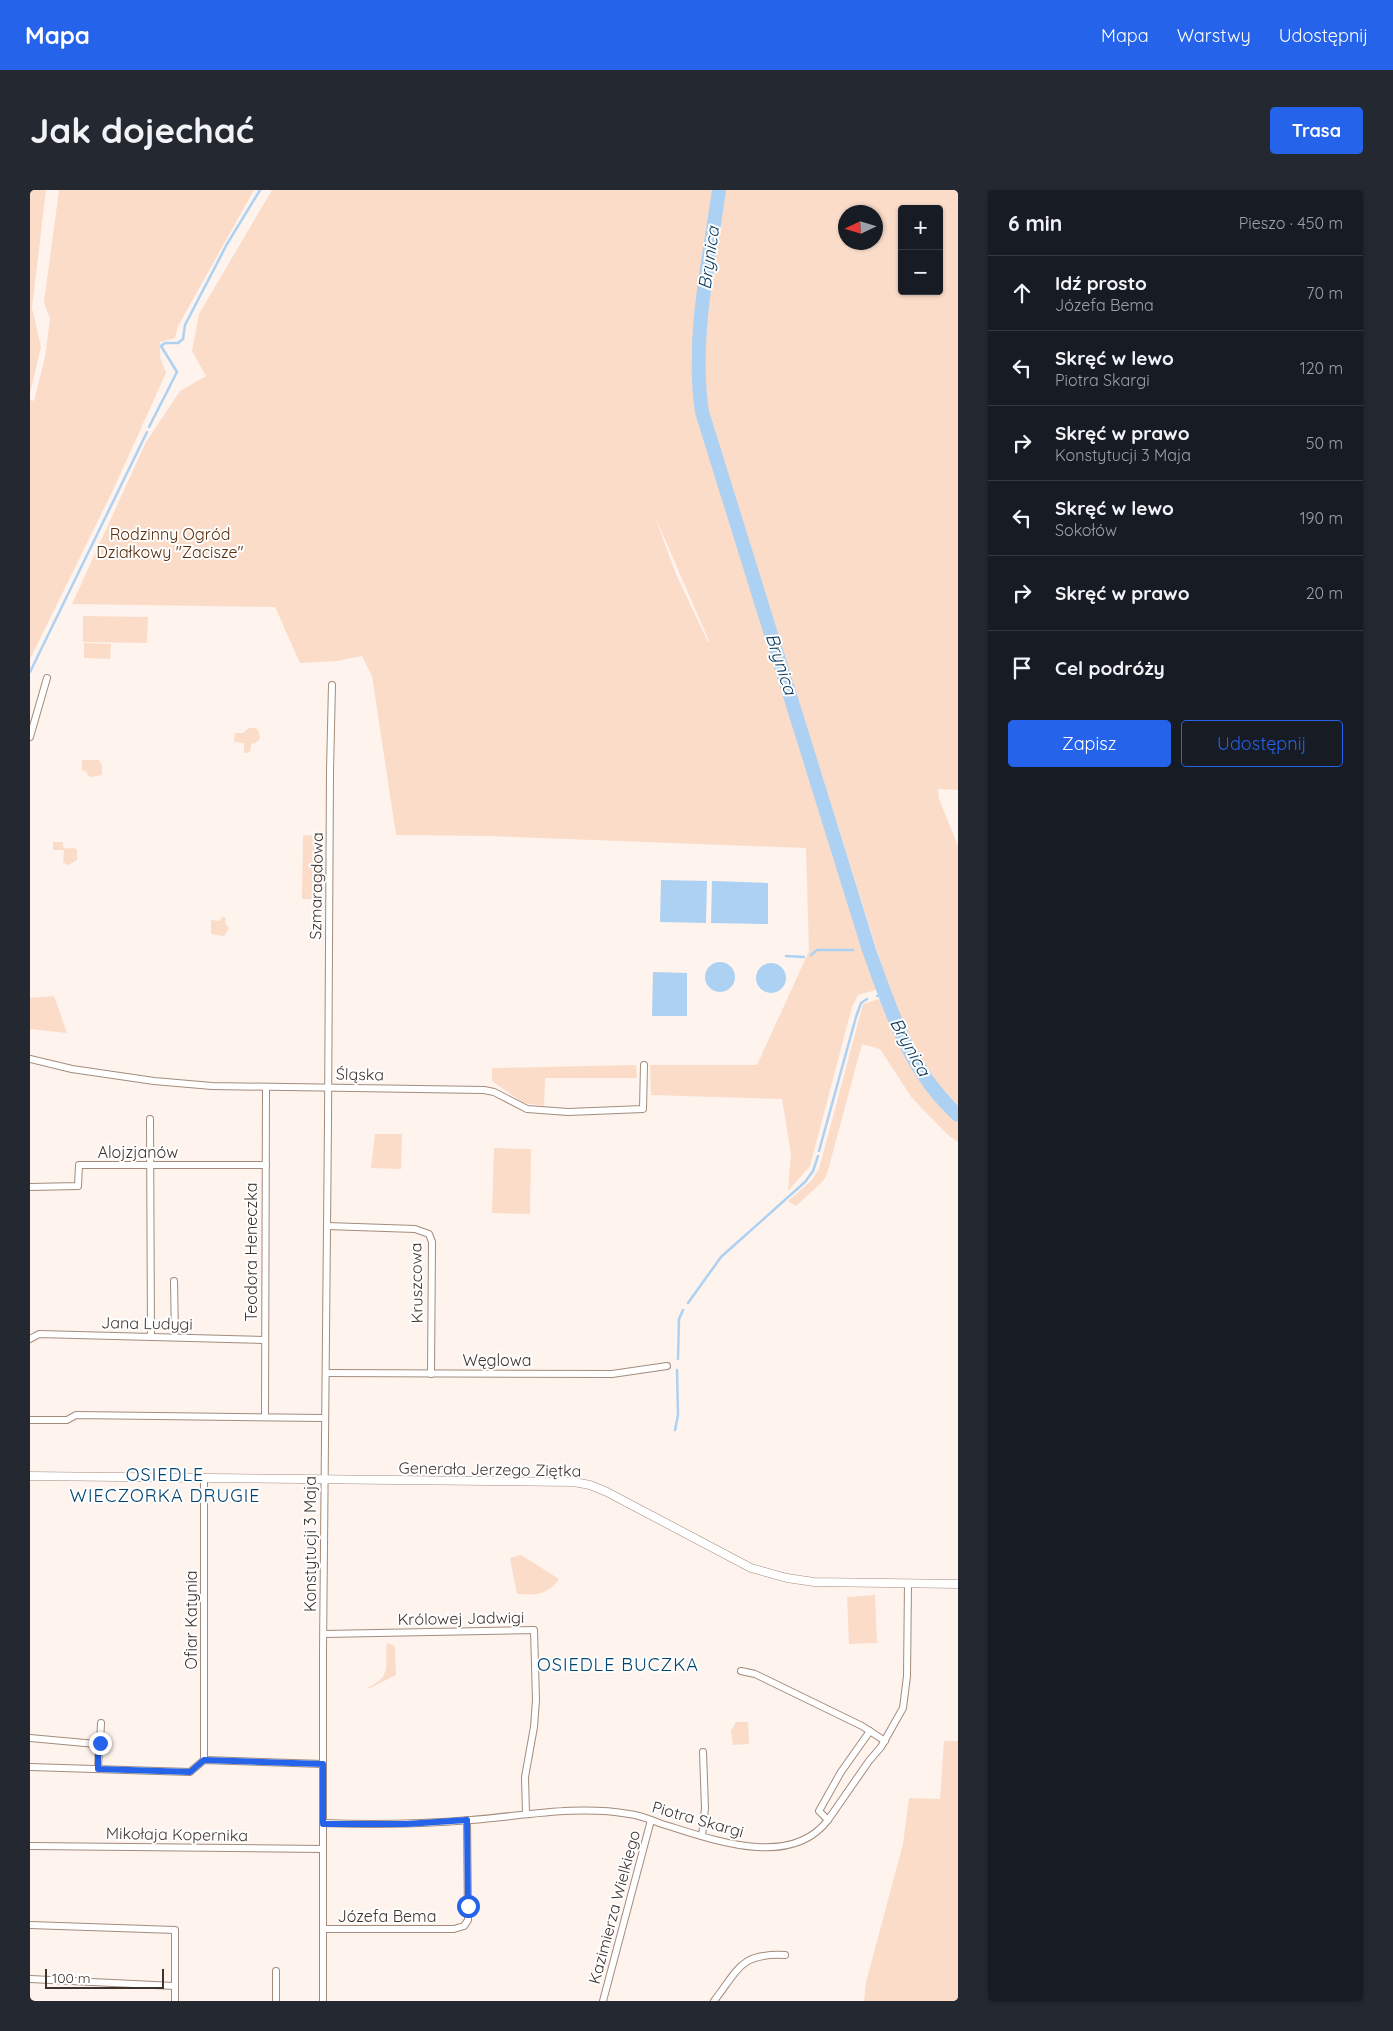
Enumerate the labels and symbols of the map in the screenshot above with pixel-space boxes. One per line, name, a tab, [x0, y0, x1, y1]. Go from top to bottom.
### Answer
north arrow	[838, 205, 883, 250]
water label: Brynica	[693, 224, 724, 291]
park label: Rodzinny Ogród Działkowy "Zacisze"	[96, 524, 244, 562]
water label: Brynica	[761, 630, 803, 699]
street label: Szmaragdowa	[305, 832, 327, 940]
water label: Brynica	[885, 1013, 936, 1081]
street label: Śląska	[336, 1064, 384, 1084]
street label: Alojzjanów	[98, 1142, 178, 1162]
street label: Teodora Heneczka	[241, 1183, 261, 1321]
street label: Kruszcowa	[405, 1242, 427, 1324]
street label: Jana Ludygi	[101, 1312, 193, 1334]
street label: Węglowa	[462, 1350, 532, 1370]
street label: Generała Jerzego Ziętka	[398, 1457, 582, 1481]
district label: OSIEDLE WIECZORKA DRUGIE	[70, 1463, 260, 1507]
street label: Konstytucji 3 Maja	[300, 1476, 320, 1612]
street label: Ofiar Katynia	[181, 1570, 201, 1670]
street label: Królowej Jadwigi	[397, 1607, 525, 1629]
district label: OSIEDLE BUCZKA	[537, 1653, 699, 1676]
route end	[89, 1732, 112, 1755]
street label: Piotra Skargi	[650, 1796, 746, 1842]
street label: Mikołaja Kopernika	[106, 1823, 248, 1845]
street label: Kazimierza Wielkiego	[584, 1828, 644, 1986]
route start	[457, 1895, 480, 1918]
street label: Józefa Bema	[338, 1906, 436, 1926]
scale bar	[45, 1966, 164, 1989]

